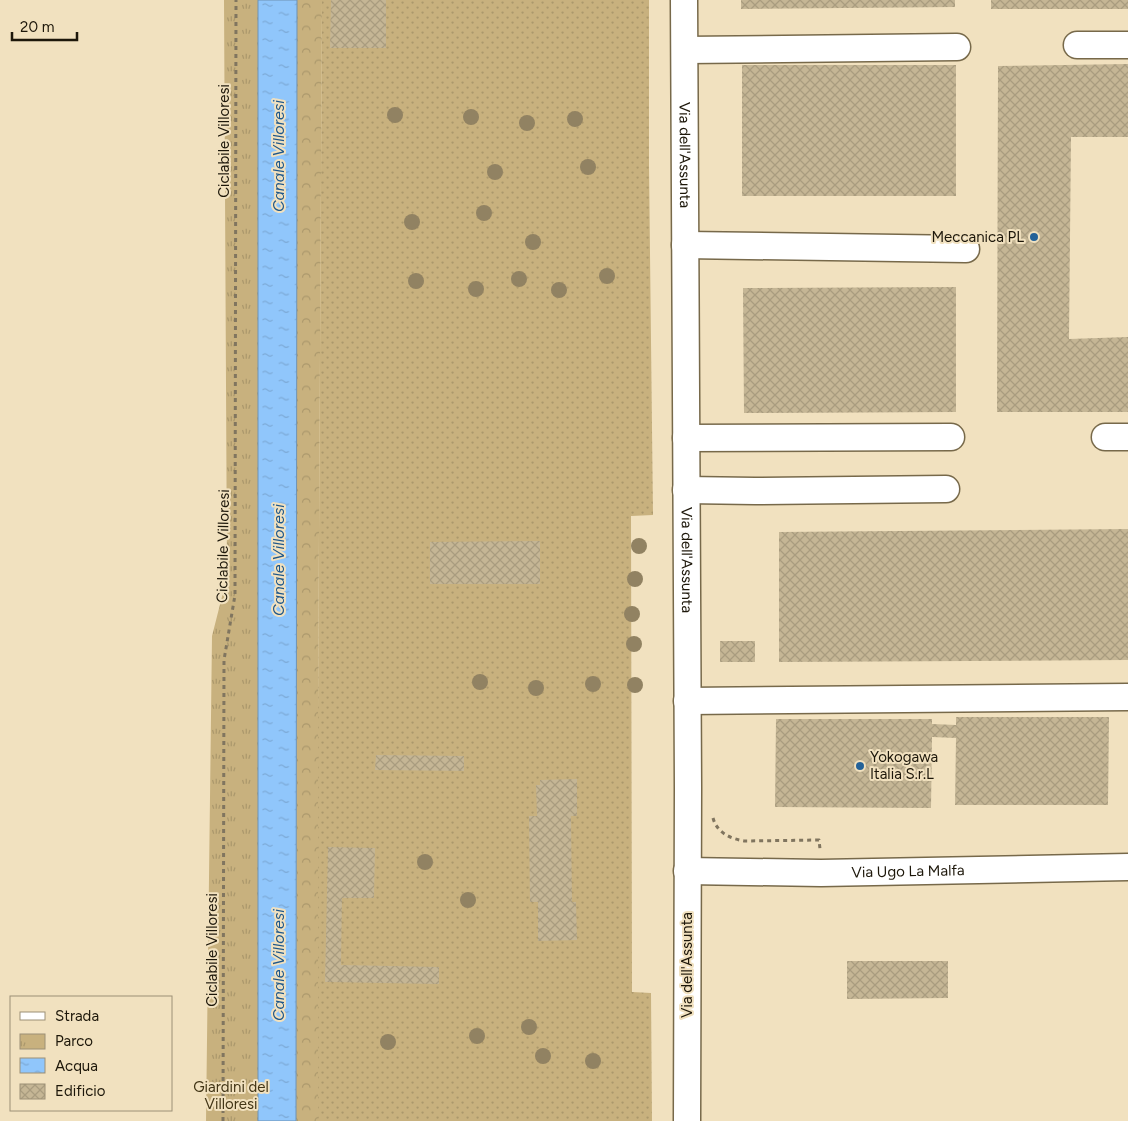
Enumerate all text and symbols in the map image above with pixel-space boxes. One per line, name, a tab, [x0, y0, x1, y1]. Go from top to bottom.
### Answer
scale bar	[12, 10, 78, 42]
text: 20 m	[20, 18, 54, 36]
street label: Ciclabile Villoresi	[215, 84, 233, 198]
water label: Canale Villoresi	[269, 100, 288, 212]
street label: Via dell'Assunta	[676, 102, 694, 208]
place label: Meccanica PL	[931, 228, 1024, 246]
marker: Meccanica PL	[1028, 231, 1040, 243]
street label: Ciclabile Villoresi	[213, 489, 233, 603]
water label: Canale Villoresi	[269, 504, 288, 616]
street label: Via dell'Assunta	[678, 507, 696, 613]
place label: Yokogawa Italia S.r.L	[870, 748, 938, 783]
marker: Yokogawa Italia S.r.L	[854, 760, 866, 772]
street label: Via Ugo La Malfa	[851, 861, 965, 881]
street label: Ciclabile Villoresi	[203, 893, 221, 1007]
water label: Canale Villoresi	[269, 909, 288, 1021]
street label: Via dell'Assunta	[678, 912, 696, 1018]
legend	[10, 996, 172, 1111]
text: Strada	[55, 1007, 99, 1025]
text: Parco	[55, 1032, 93, 1050]
text: Acqua	[55, 1057, 98, 1075]
park label: Giardini del Villoresi	[193, 1078, 269, 1113]
text: Edificio	[55, 1082, 106, 1100]

